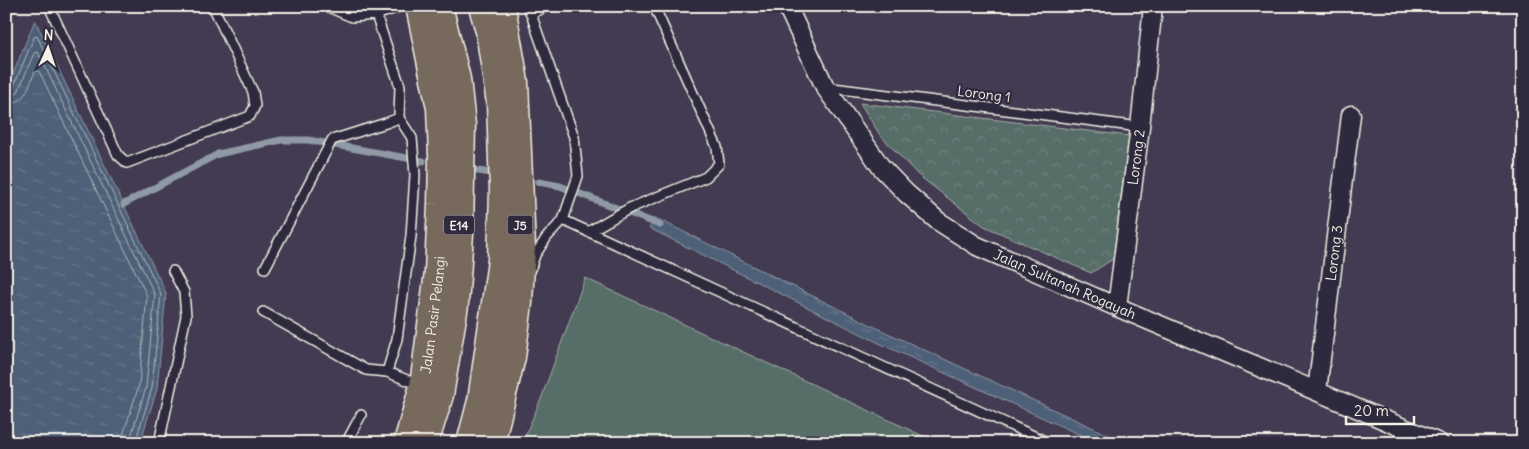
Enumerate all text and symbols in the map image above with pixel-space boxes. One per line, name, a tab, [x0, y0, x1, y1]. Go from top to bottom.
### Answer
north arrow	[22, 22, 72, 72]
text: N	[43, 26, 54, 44]
street label: Lorong 1	[956, 82, 1012, 106]
street label: Lorong 2	[1124, 128, 1149, 186]
road number: E14	[444, 216, 474, 234]
road number: J5	[508, 216, 532, 234]
street label: Lorong 3	[1322, 224, 1346, 282]
street label: Jalan Sultanah Rogayah	[991, 245, 1139, 323]
street label: Jalan Pasir Pelangi	[417, 256, 449, 374]
scale bar	[1346, 394, 1414, 426]
text: 20 m	[1354, 401, 1389, 420]

